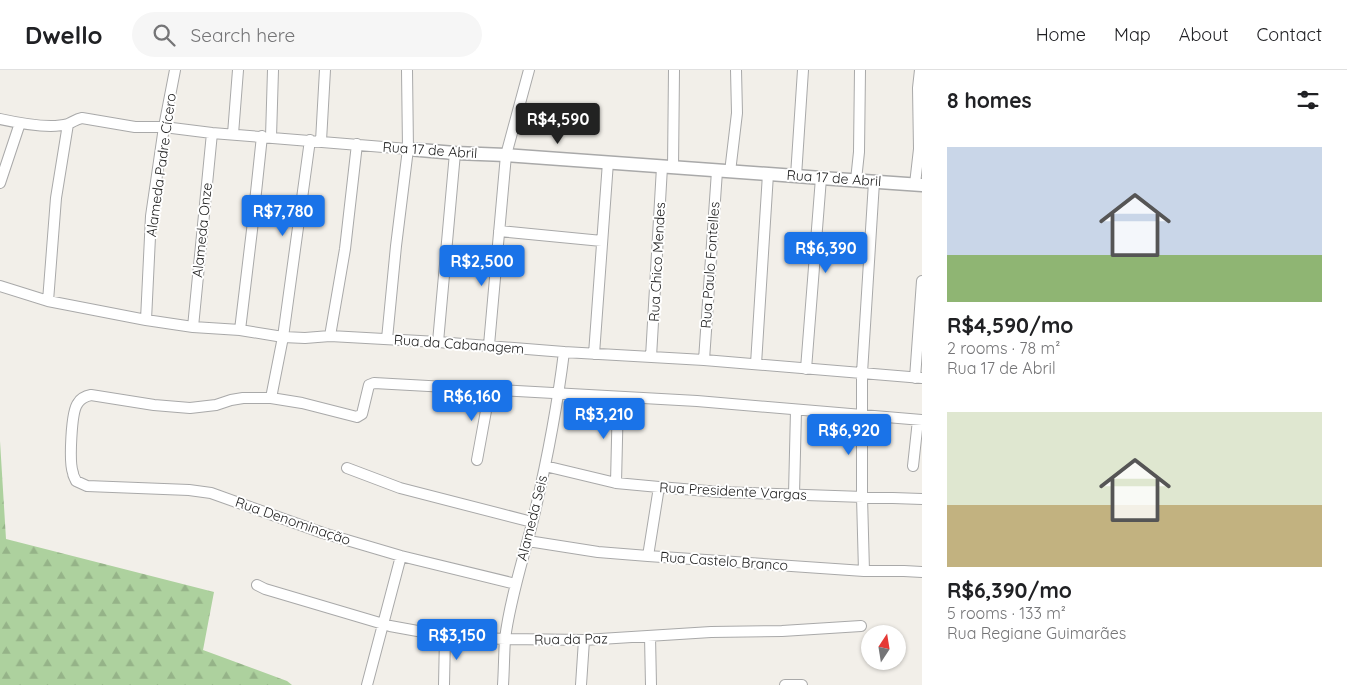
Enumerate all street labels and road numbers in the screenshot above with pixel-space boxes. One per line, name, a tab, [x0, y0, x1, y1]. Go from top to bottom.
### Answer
street label: Alameda Padre Cícero	[142, 92, 180, 238]
street label: Rua 17 de Abril	[382, 138, 478, 162]
street label: Rua 17 de Abril	[786, 166, 882, 190]
street label: Alameda Onze	[188, 181, 216, 278]
street label: Rua Paulo Fontelles	[697, 201, 723, 329]
street label: Rua Chico Mendes	[645, 202, 669, 322]
street label: Rua da Cabanagem	[393, 330, 525, 358]
street label: Alameda Seis	[513, 473, 551, 563]
street label: Rua Presidente Vargas	[659, 478, 807, 504]
street label: Rua Denominação	[233, 493, 353, 549]
street label: Rua Castelo Branco	[659, 548, 789, 574]
street label: Rua da Paz	[534, 629, 608, 649]

